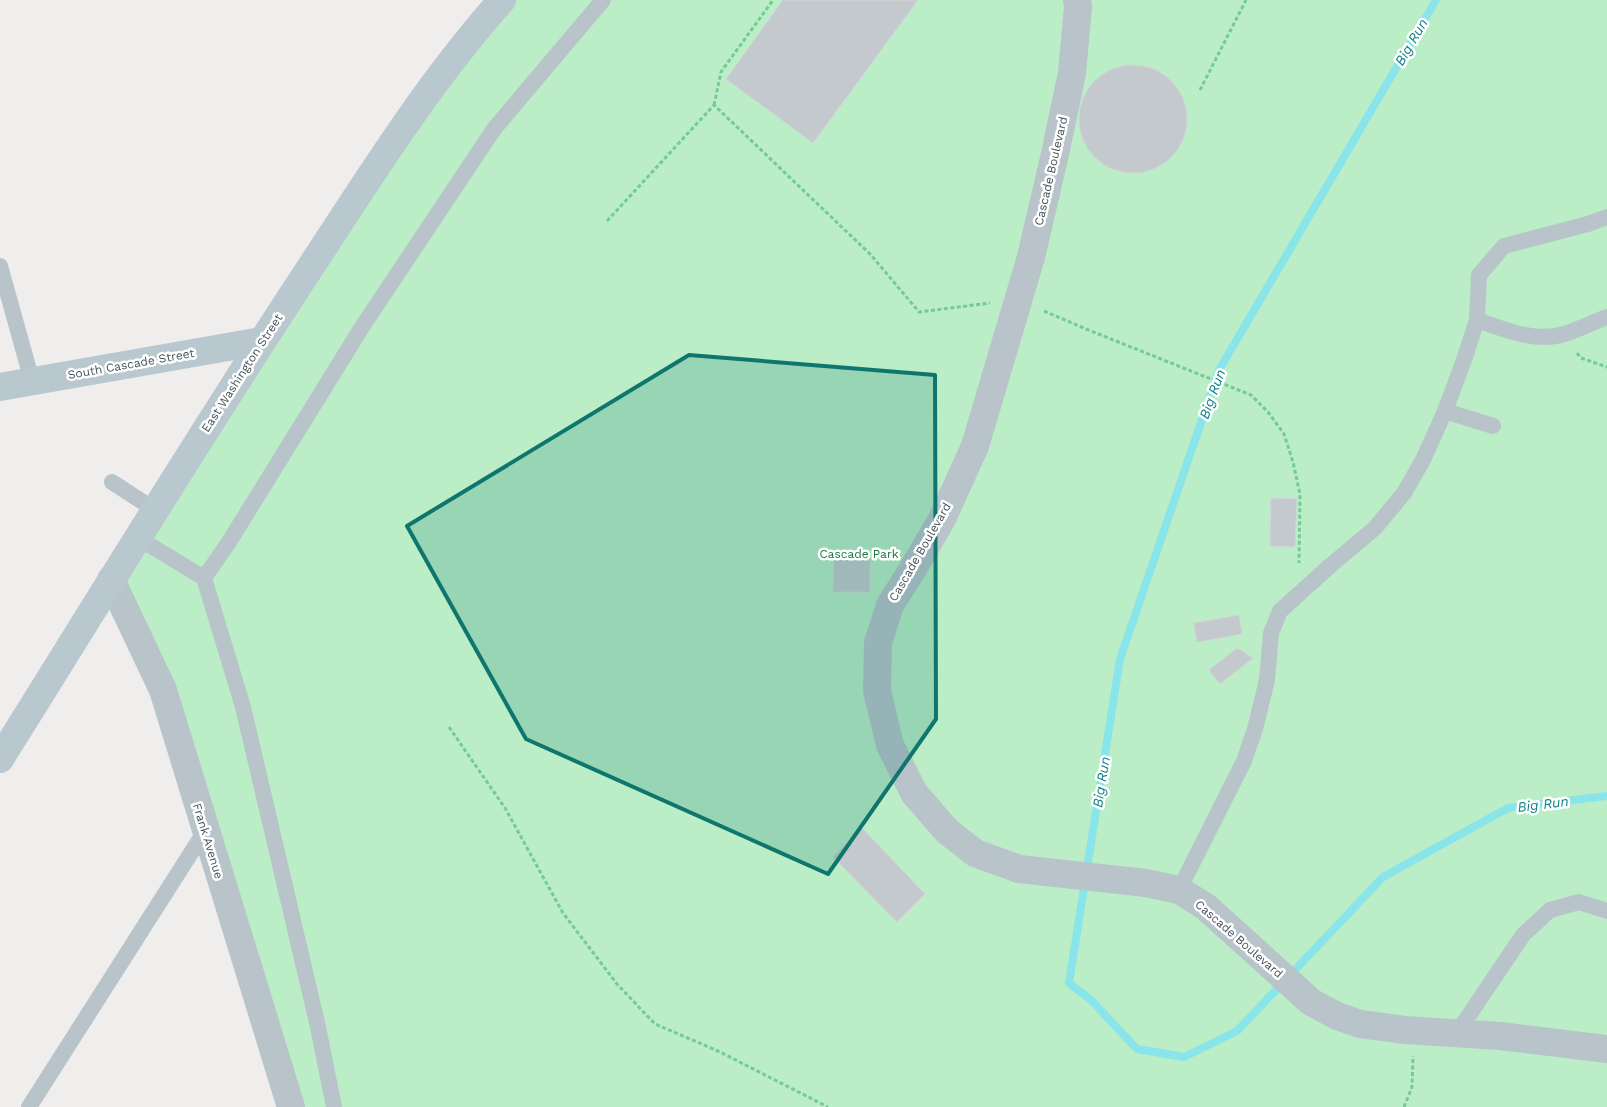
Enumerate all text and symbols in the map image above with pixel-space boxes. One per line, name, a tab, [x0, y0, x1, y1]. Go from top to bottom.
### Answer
water label: Big Run	[1391, 16, 1431, 68]
street label: Cascade Boulevard	[1032, 115, 1070, 227]
street label: East Washington Street	[199, 311, 285, 435]
street label: South Cascade Street	[67, 346, 195, 382]
water label: Big Run	[1196, 367, 1228, 421]
street label: Cascade Boulevard	[886, 500, 954, 604]
park label: Cascade Park	[819, 547, 899, 561]
water label: Big Run	[1089, 755, 1113, 809]
water label: Big Run	[1516, 793, 1570, 815]
street label: Frank Avenue	[190, 801, 226, 881]
street label: Cascade Boulevard	[1192, 897, 1286, 981]

